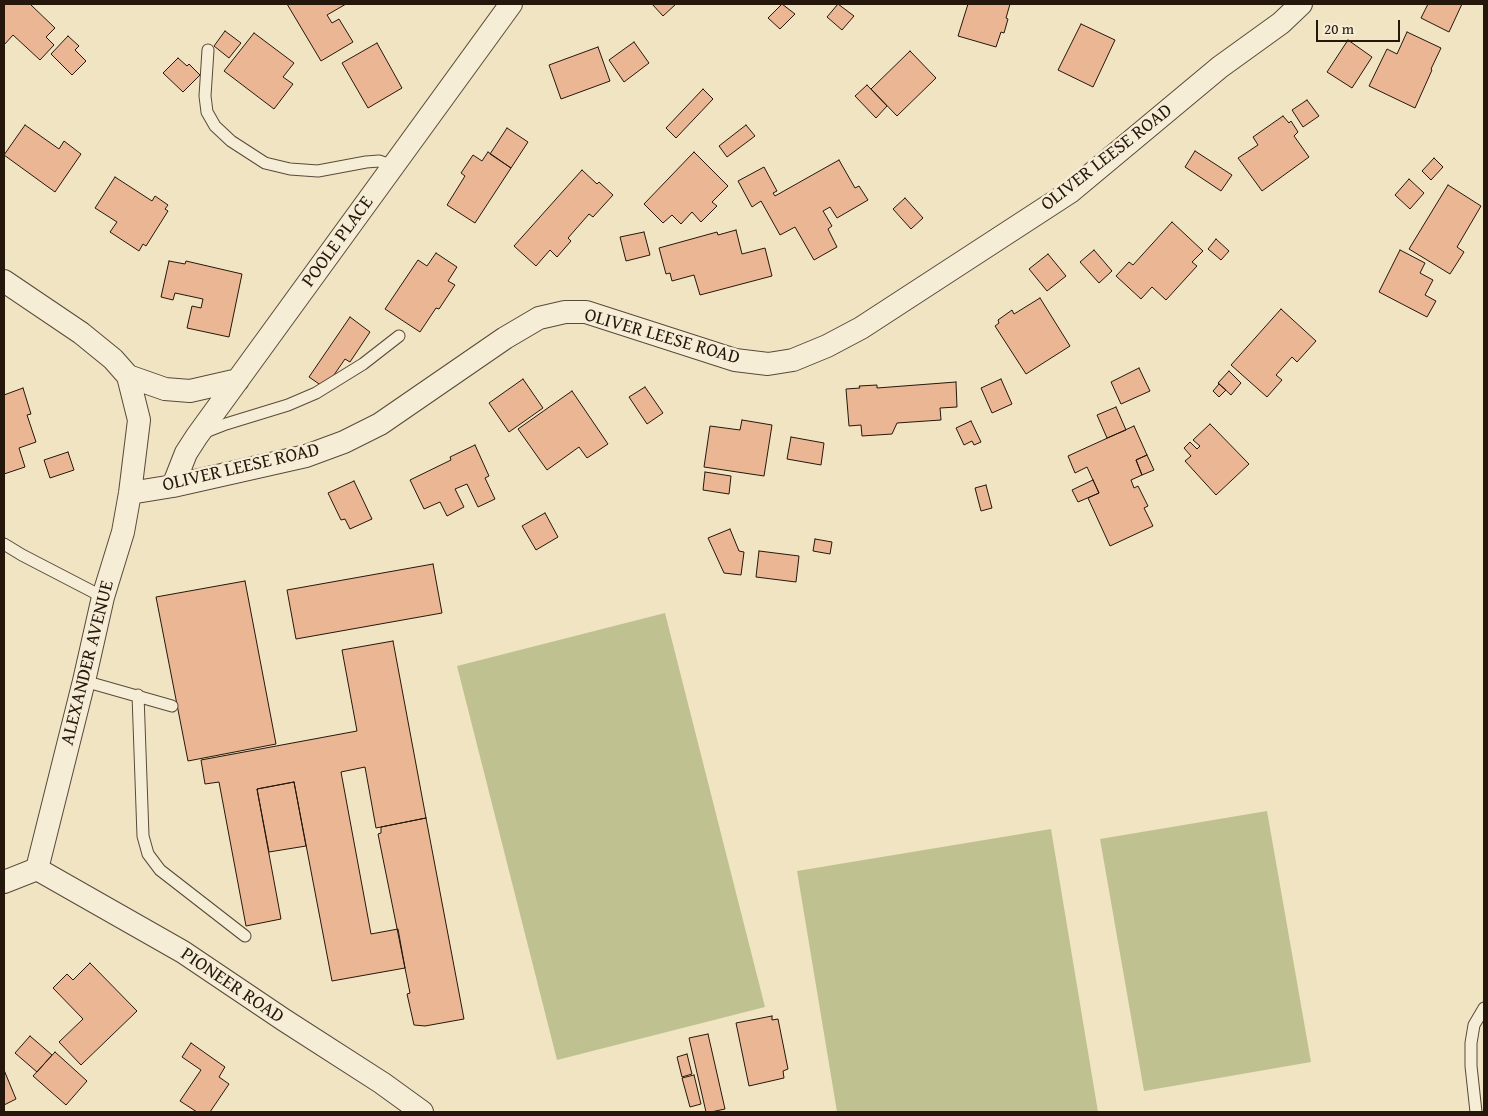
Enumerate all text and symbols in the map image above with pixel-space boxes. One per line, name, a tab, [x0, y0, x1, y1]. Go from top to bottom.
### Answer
scale bar	[1318, 10, 1402, 42]
text: 20 m	[1324, 18, 1354, 39]
street label: OLIVER LEESE ROAD	[1037, 100, 1177, 216]
street label: POOLE PLACE	[297, 192, 379, 292]
street label: OLIVER LEESE ROAD	[582, 304, 742, 370]
street label: OLIVER LEESE ROAD	[160, 439, 322, 497]
street label: ALEXANDER AVENUE	[56, 578, 120, 748]
street label: PIONEER ROAD	[176, 943, 288, 1029]

